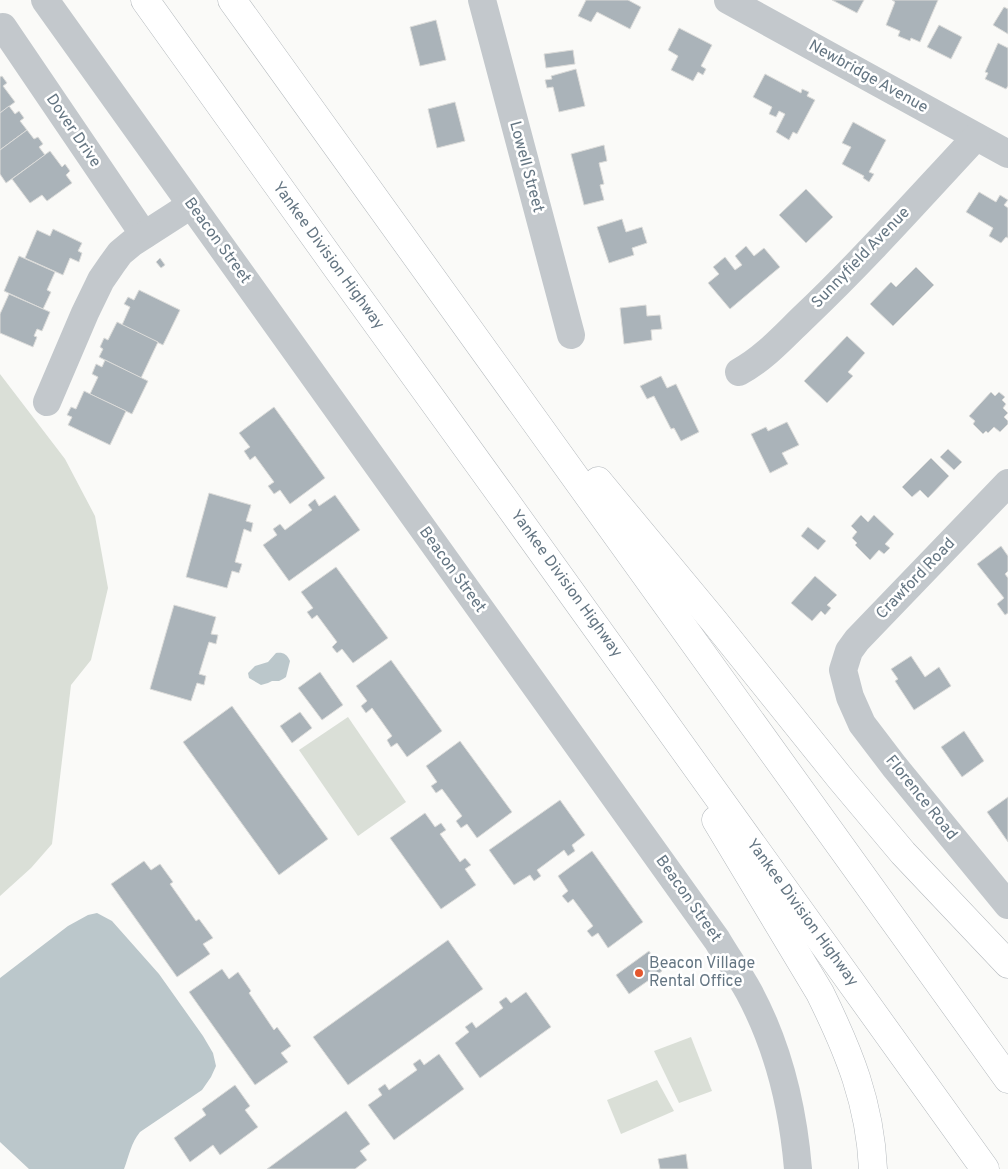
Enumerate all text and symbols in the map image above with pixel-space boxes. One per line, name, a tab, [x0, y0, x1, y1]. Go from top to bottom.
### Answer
street label: Newbridge Avenue	[805, 36, 931, 118]
street label: Dover Drive	[41, 90, 105, 172]
street label: Lowell Street	[504, 119, 548, 215]
street label: Yankee Division Highway	[268, 178, 388, 334]
street label: Beacon Street	[179, 194, 255, 288]
street label: Sunnyfield Avenue	[808, 203, 914, 313]
street label: Yankee Division Highway	[506, 506, 626, 662]
street label: Beacon Street	[414, 523, 490, 617]
street label: Crawford Road	[872, 534, 960, 624]
street label: Florence Road	[881, 752, 961, 844]
street label: Yankee Division Highway	[742, 835, 862, 991]
street label: Beacon Street	[651, 852, 725, 946]
place label: Beacon Village Rental Office	[649, 954, 755, 992]
marker: Beacon Village Rental Office	[633, 967, 645, 979]

